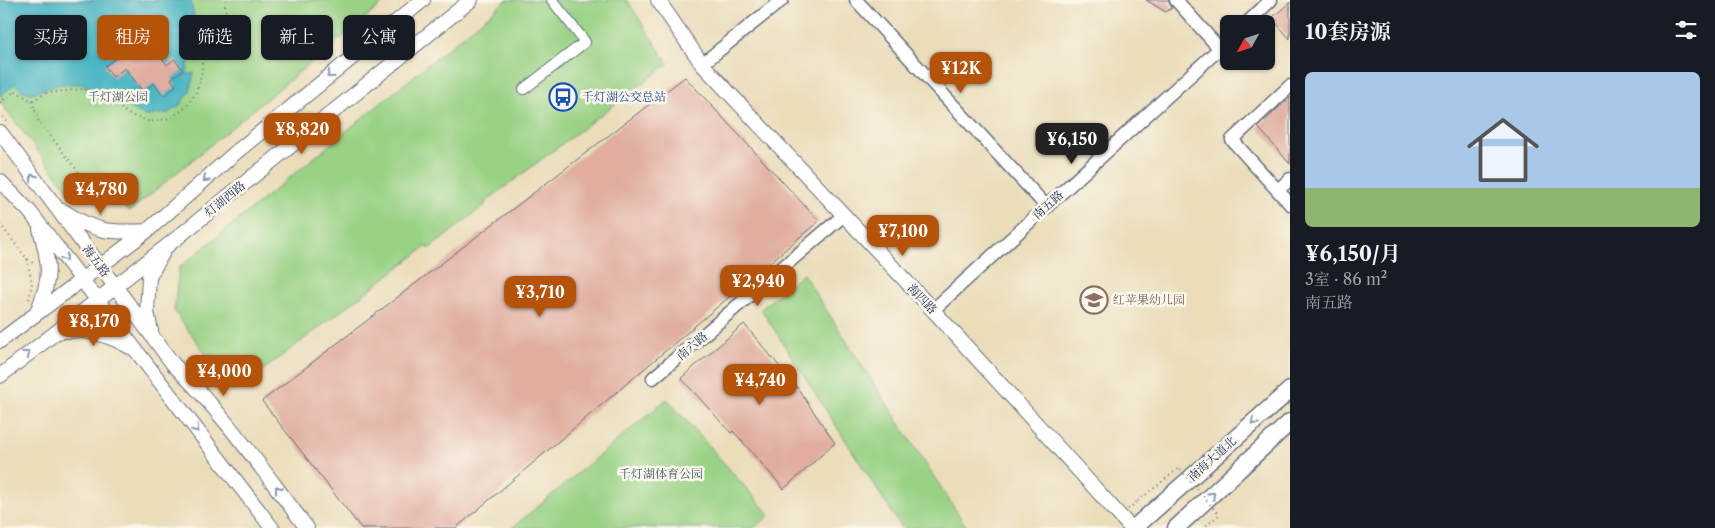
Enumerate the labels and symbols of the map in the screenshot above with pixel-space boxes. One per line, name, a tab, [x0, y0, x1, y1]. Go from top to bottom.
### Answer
north arrow	[1220, 15, 1275, 70]
pin: ¥12K	[931, 52, 991, 94]
one-way arrow	[327, 69, 336, 78]
bus stop icon: 千灯湖公交总站	[548, 82, 578, 112]
park label: 千灯湖公园	[88, 89, 148, 104]
place label: 千灯湖公交总站	[582, 89, 666, 104]
pin: ¥8,820	[261, 112, 343, 155]
pin: ¥6,150	[1031, 122, 1113, 165]
pin: ¥4,780	[60, 172, 142, 215]
one-way arrow	[202, 173, 211, 182]
one-way arrow	[31, 174, 39, 183]
street label: 灯湖西路	[201, 178, 248, 220]
street label: 南五路	[1029, 187, 1066, 222]
pin: ¥7,100	[862, 214, 944, 257]
street label: 海五路	[80, 242, 113, 280]
one-way arrow	[60, 252, 68, 261]
pin: ¥2,940	[717, 264, 799, 307]
pin: ¥3,710	[499, 276, 581, 318]
street label: 海四路	[905, 280, 940, 317]
school or university icon: 红苹果幼儿园	[1079, 285, 1109, 315]
place label: 红苹果幼儿园	[1113, 292, 1185, 307]
pin: ¥8,170	[53, 304, 135, 347]
street label: 南六路	[673, 328, 710, 363]
one-way arrow	[21, 352, 30, 360]
pin: ¥4,000	[183, 354, 265, 397]
pin: ¥4,740	[719, 364, 801, 406]
one-way arrow	[1250, 416, 1259, 425]
one-way arrow	[190, 423, 198, 432]
street label: 南海大道北	[1184, 433, 1239, 484]
park label: 千灯湖体育公园	[619, 466, 703, 481]
one-way arrow	[275, 486, 283, 495]
one-way arrow	[1206, 492, 1215, 501]

